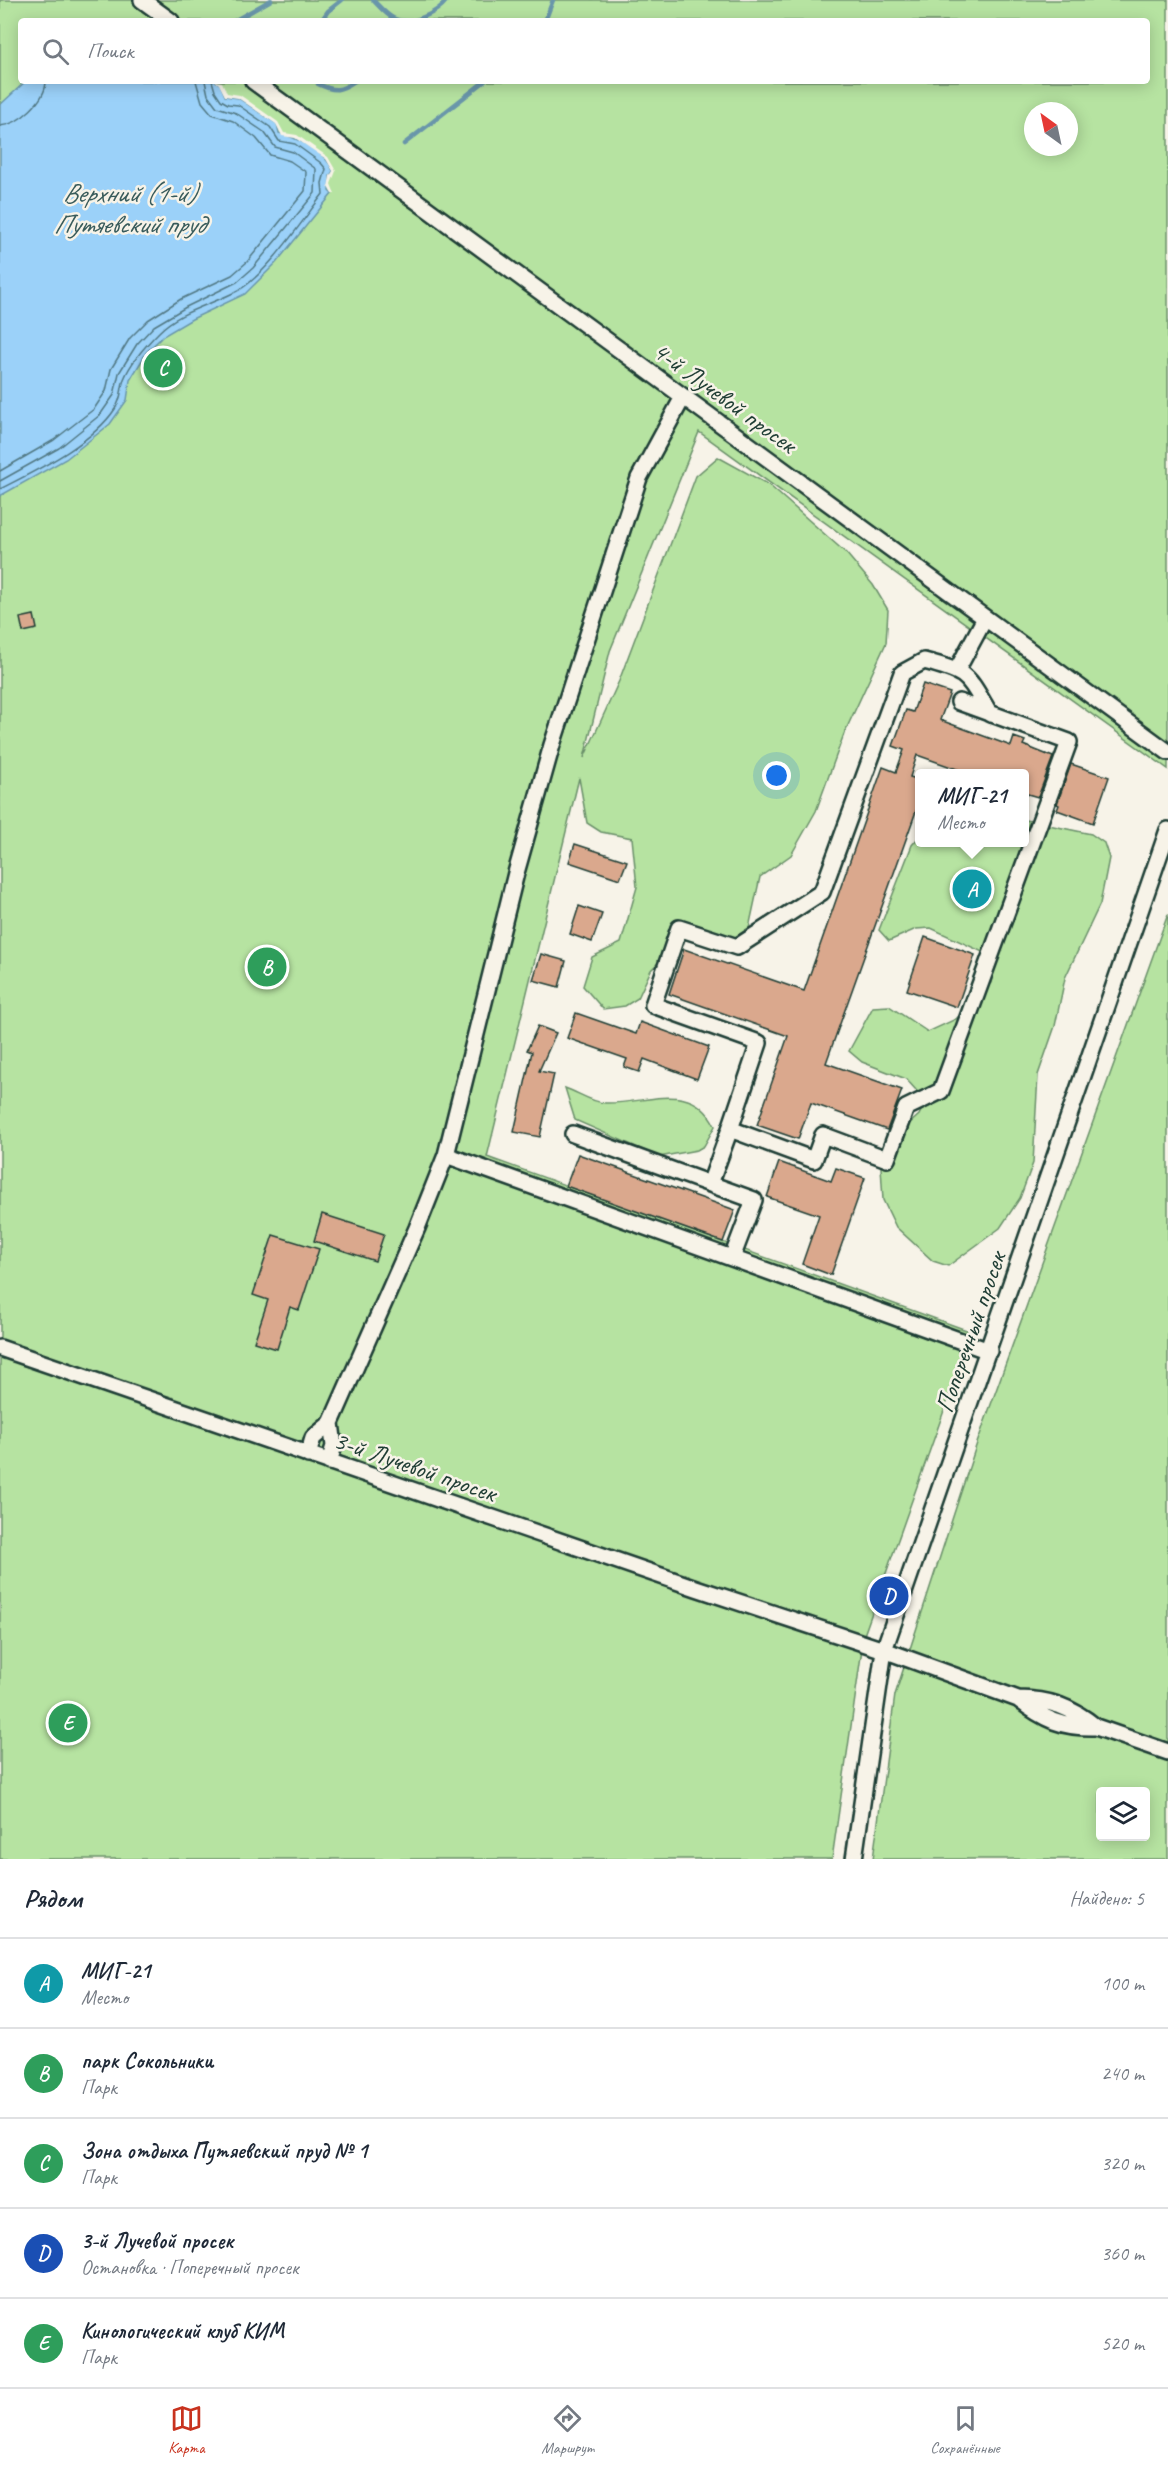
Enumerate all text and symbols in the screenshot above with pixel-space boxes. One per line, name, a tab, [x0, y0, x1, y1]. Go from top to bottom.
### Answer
search box	[18, 18, 1150, 84]
icon: search	[39, 35, 72, 68]
text: Поиск	[87, 37, 133, 65]
north arrow	[1024, 102, 1078, 156]
water label: Верхний (1-й) Путяевский пруд	[54, 176, 211, 241]
street label: 4-й Лучевой просек	[646, 334, 805, 462]
pin: C	[144, 346, 182, 391]
your location	[762, 761, 791, 790]
popup	[915, 769, 1029, 847]
text: МИГ-21	[937, 782, 1007, 810]
text: Место	[937, 810, 985, 835]
pin: A	[952, 866, 992, 912]
pin: B	[248, 944, 286, 990]
street label: Поперечный просек	[928, 1245, 1014, 1417]
street label: 3-й Лучевой просек	[329, 1423, 503, 1510]
pin: D	[870, 1574, 908, 1618]
pin: E	[48, 1700, 88, 1746]
map controls	[1096, 1787, 1150, 1841]
button: layers	[1096, 1787, 1150, 1841]
text: Рядом	[24, 1882, 82, 1915]
text: Найдено: 5	[1069, 1886, 1144, 1911]
text: МИГ-21	[81, 1957, 150, 1985]
text: A	[38, 1971, 49, 1996]
text: 100 m	[1101, 1971, 1144, 1996]
text: Место	[81, 1985, 128, 2010]
text: парк Сокольники	[81, 2047, 214, 2075]
text: B	[38, 2061, 49, 2086]
text: 240 m	[1101, 2061, 1144, 2086]
text: Парк	[81, 2075, 117, 2100]
text: Зона отдыха Путяевский пруд № 1	[81, 2137, 367, 2165]
text: C	[39, 2151, 48, 2176]
text: 320 m	[1101, 2151, 1144, 2176]
text: Парк	[81, 2165, 117, 2190]
text: 3-й Лучевой просек	[81, 2227, 233, 2255]
text: D	[38, 2241, 49, 2266]
text: 360 m	[1101, 2241, 1144, 2266]
text: Остановка · Поперечный просек	[81, 2255, 298, 2280]
text: Кинологический клуб КИМ	[81, 2317, 285, 2345]
text: E	[38, 2331, 49, 2356]
text: 520 m	[1101, 2331, 1144, 2356]
text: Парк	[81, 2345, 117, 2370]
tab: Карта	[168, 2402, 205, 2458]
tab: Маршрут	[541, 2402, 594, 2458]
tab: Сохранённые	[930, 2402, 1000, 2458]

